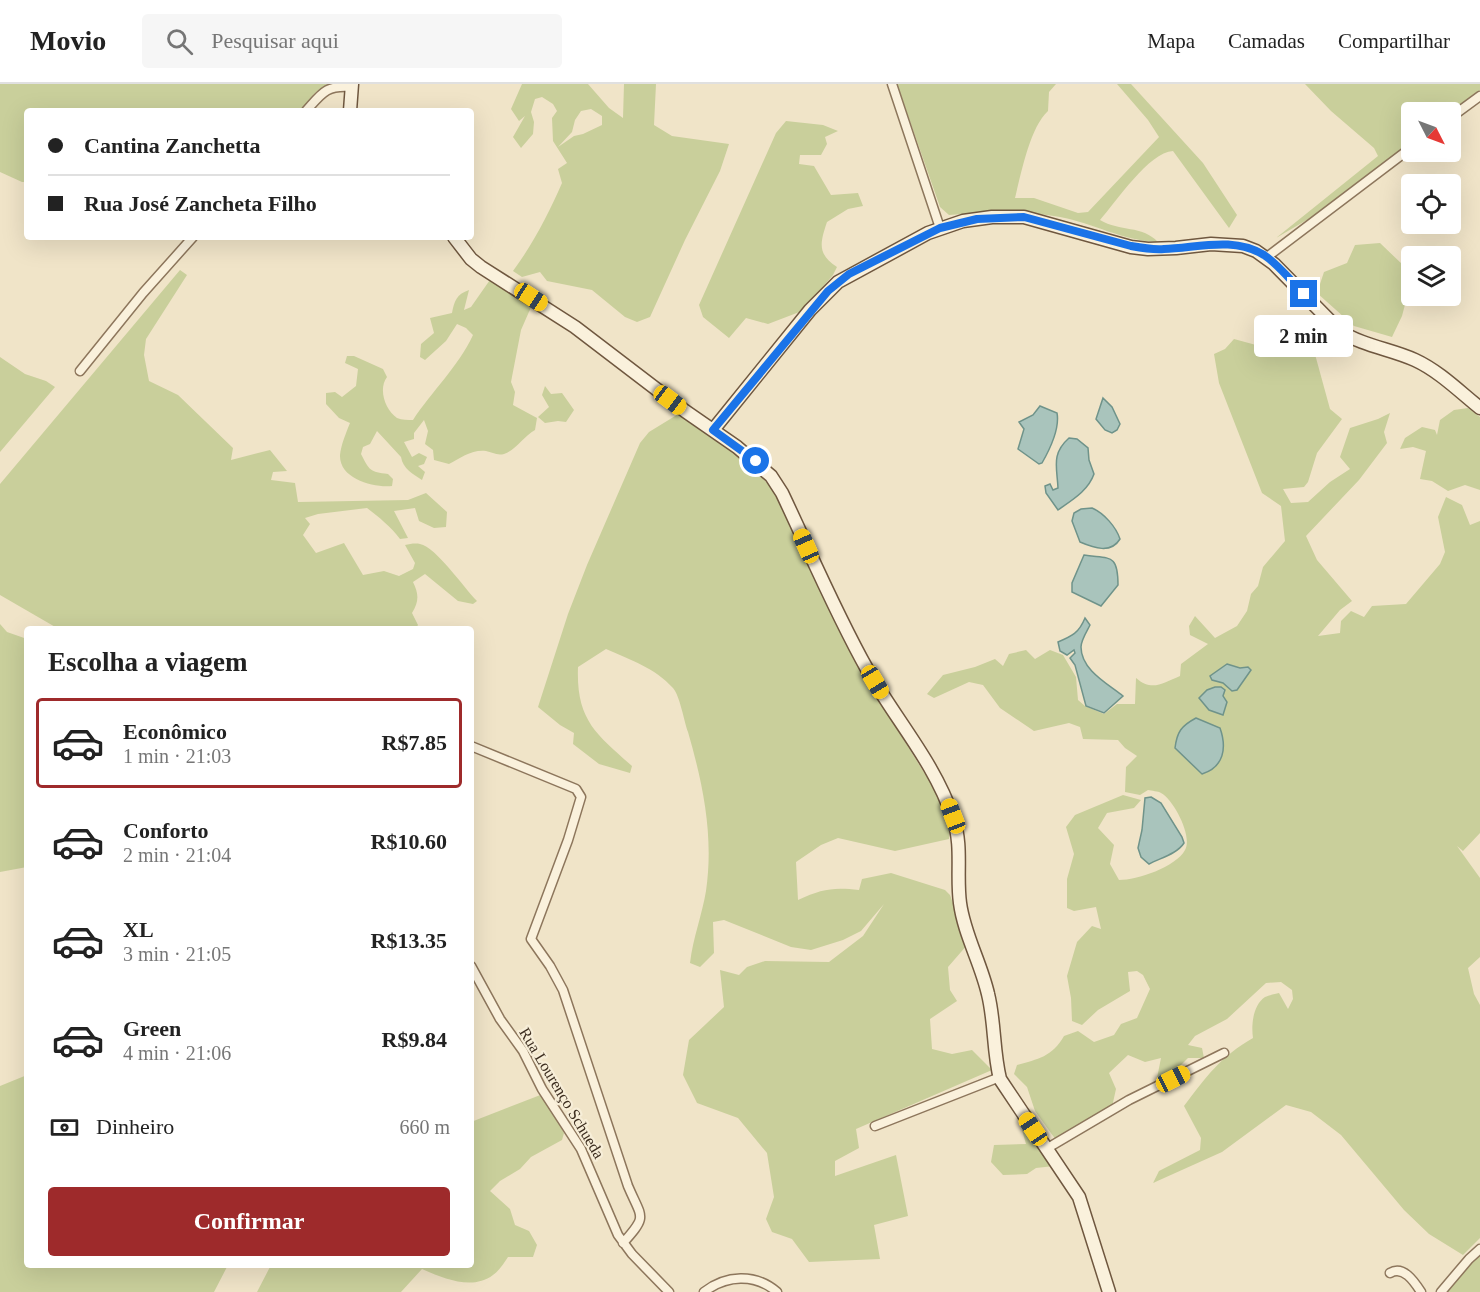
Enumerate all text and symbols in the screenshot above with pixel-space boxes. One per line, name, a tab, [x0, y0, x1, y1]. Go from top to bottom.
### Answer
search box	[142, 14, 562, 68]
text: Movio	[30, 25, 106, 56]
icon: search	[163, 25, 196, 58]
text: Pesquisar aqui	[211, 28, 339, 53]
text: Mapa	[1147, 29, 1195, 53]
text: Camadas	[1228, 29, 1305, 53]
text: Compartilhar	[1338, 29, 1450, 53]
north arrow	[1401, 102, 1461, 162]
map controls	[1401, 102, 1461, 306]
text: Cantina Zanchetta	[84, 133, 261, 158]
button: locate	[1401, 174, 1461, 234]
text: Rua José Zancheta Filho	[84, 191, 317, 216]
button: layers	[1401, 246, 1461, 306]
car	[511, 280, 551, 314]
route end	[1290, 280, 1317, 307]
callout: 2 min	[1254, 315, 1354, 357]
text: 2 min	[1279, 325, 1328, 347]
car	[650, 382, 690, 418]
route start	[742, 447, 769, 474]
car	[790, 526, 822, 566]
text: Escolha a viagem	[48, 647, 248, 677]
car	[858, 662, 892, 702]
icon: car	[51, 716, 105, 770]
text: Econômico	[123, 719, 227, 744]
text: R$7.85	[382, 730, 447, 755]
text: 1 min · 21:03	[123, 745, 231, 767]
car	[938, 796, 968, 836]
icon: car	[51, 815, 105, 869]
text: Conforto	[123, 818, 209, 843]
text: R$10.60	[371, 829, 447, 854]
text: 2 min · 21:04	[123, 844, 231, 866]
icon: car	[51, 914, 105, 968]
text: XL	[123, 917, 154, 942]
text: R$13.35	[371, 928, 447, 953]
text: 3 min · 21:05	[123, 943, 231, 965]
icon: car	[51, 1013, 105, 1067]
text: Green	[123, 1016, 181, 1041]
street label: Rua Lourenço Schueda	[515, 1025, 608, 1162]
text: R$9.84	[382, 1027, 447, 1052]
text: 4 min · 21:06	[123, 1042, 231, 1064]
car	[1153, 1063, 1193, 1095]
car	[1015, 1109, 1051, 1149]
icon: cash	[48, 1111, 81, 1144]
text: Dinheiro	[96, 1114, 174, 1139]
text: 660 m	[399, 1116, 450, 1138]
button: Confirmar	[48, 1187, 450, 1256]

